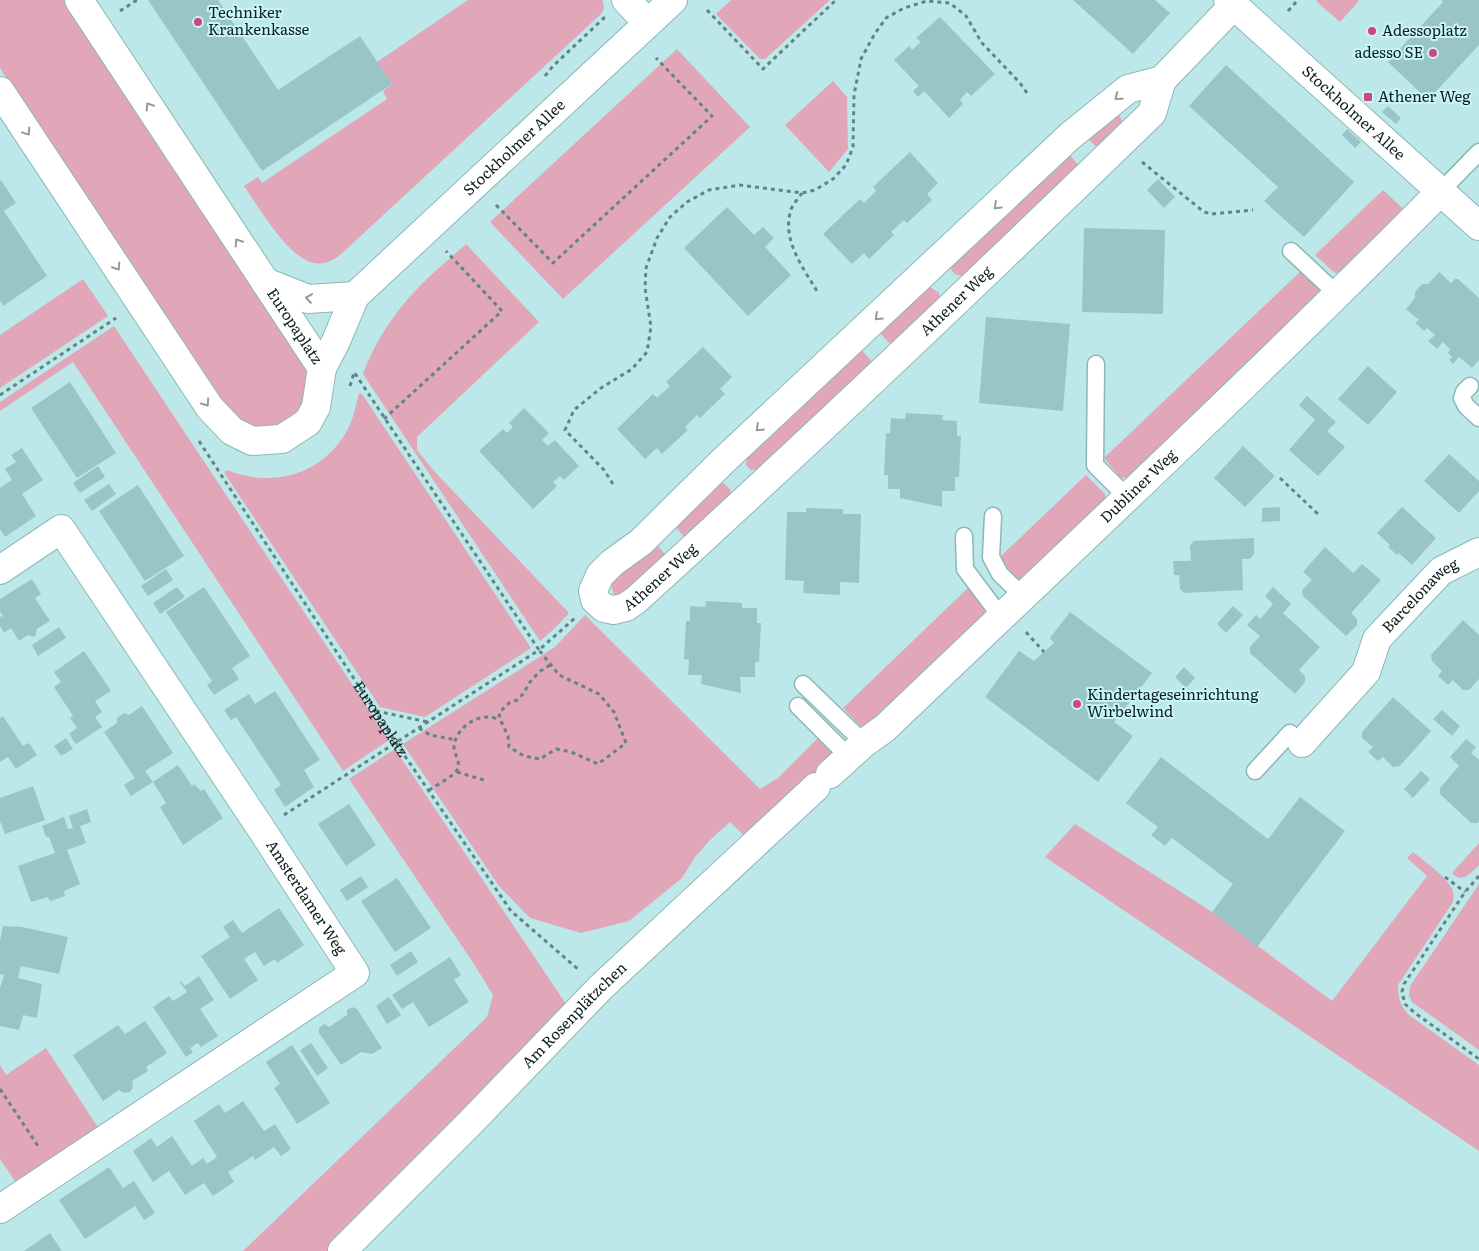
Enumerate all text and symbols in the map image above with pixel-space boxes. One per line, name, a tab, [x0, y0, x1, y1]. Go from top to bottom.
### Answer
place label: Techniker Krankenkasse	[208, 0, 309, 40]
marker: Techniker Krankenkasse	[192, 16, 204, 28]
place label: Adessoplatz	[1382, 18, 1467, 41]
marker: Adessoplatz	[1366, 25, 1378, 37]
place label: adesso SE	[1355, 40, 1423, 63]
marker: adesso SE	[1427, 47, 1439, 59]
street label: Stockholmer Allee	[1298, 59, 1412, 165]
place label: Athener Weg	[1378, 84, 1471, 107]
marker: Athener Weg	[1362, 91, 1374, 103]
one-way arrow	[1114, 92, 1123, 101]
street label: Stockholmer Allee	[457, 93, 570, 200]
one-way arrow	[146, 102, 155, 112]
one-way arrow	[21, 126, 30, 136]
one-way arrow	[993, 200, 1002, 209]
one-way arrow	[235, 238, 244, 247]
street label: Athener Weg	[914, 259, 997, 340]
one-way arrow	[110, 262, 120, 271]
street label: Europaplatz	[262, 283, 329, 368]
one-way arrow	[304, 293, 313, 303]
one-way arrow	[875, 311, 884, 320]
one-way arrow	[200, 397, 209, 407]
one-way arrow	[756, 422, 765, 431]
street label: Dubliner Weg	[1094, 443, 1182, 528]
street label: Athener Weg	[618, 536, 702, 616]
street label: Barcelonaweg	[1376, 551, 1462, 637]
street label: Europaplatz	[348, 676, 415, 761]
place label: Kindertageseinrichtung Wirbelwind	[1087, 682, 1259, 722]
marker: Kindertageseinrichtung Wirbelwind	[1071, 698, 1083, 710]
street label: Amsterdamer Weg	[261, 835, 353, 959]
street label: Am Rosenplätzchen	[516, 956, 631, 1073]

